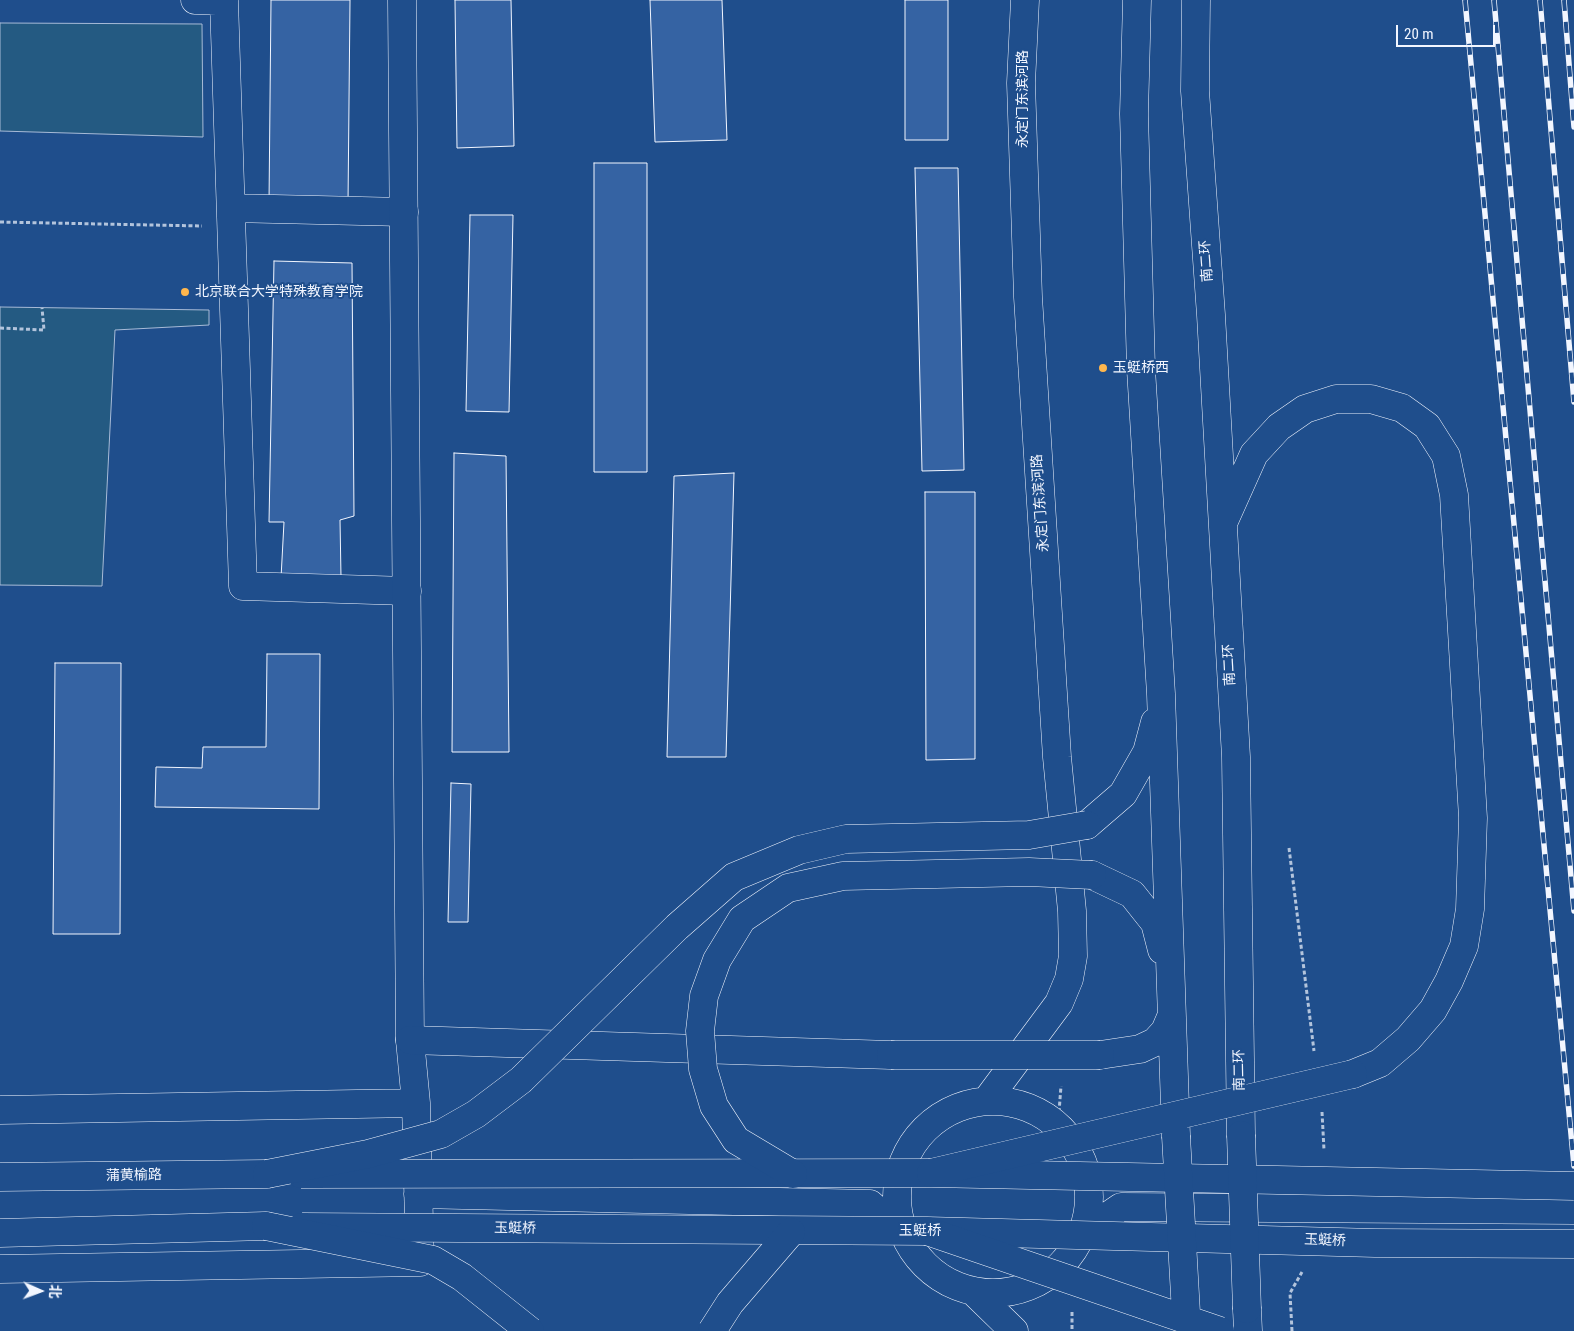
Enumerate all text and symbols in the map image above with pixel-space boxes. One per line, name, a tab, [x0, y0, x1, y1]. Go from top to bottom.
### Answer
scale bar	[1399, 15, 1498, 47]
text: 20 m	[1404, 25, 1434, 43]
street label: 永定门东滨河路	[1015, 50, 1031, 148]
street label: 南二环	[1197, 239, 1217, 283]
place label: 北京联合大学特殊教育学院	[195, 284, 363, 300]
marker: 北京联合大学特殊教育学院	[179, 286, 191, 298]
place label: 玉蜓桥西	[1113, 360, 1169, 376]
marker: 玉蜓桥西	[1097, 362, 1109, 374]
street label: 永定门东滨河路	[1029, 454, 1053, 552]
street label: 南二环	[1221, 644, 1239, 686]
street label: 南二环	[1231, 1049, 1249, 1091]
street label: 蒲黄榆路	[106, 1167, 162, 1185]
street label: 玉蜓桥	[494, 1220, 536, 1238]
street label: 玉蜓桥	[899, 1223, 941, 1239]
street label: 玉蜓桥	[1304, 1232, 1346, 1250]
north arrow	[15, 1266, 65, 1316]
text: 北	[47, 1284, 63, 1299]

